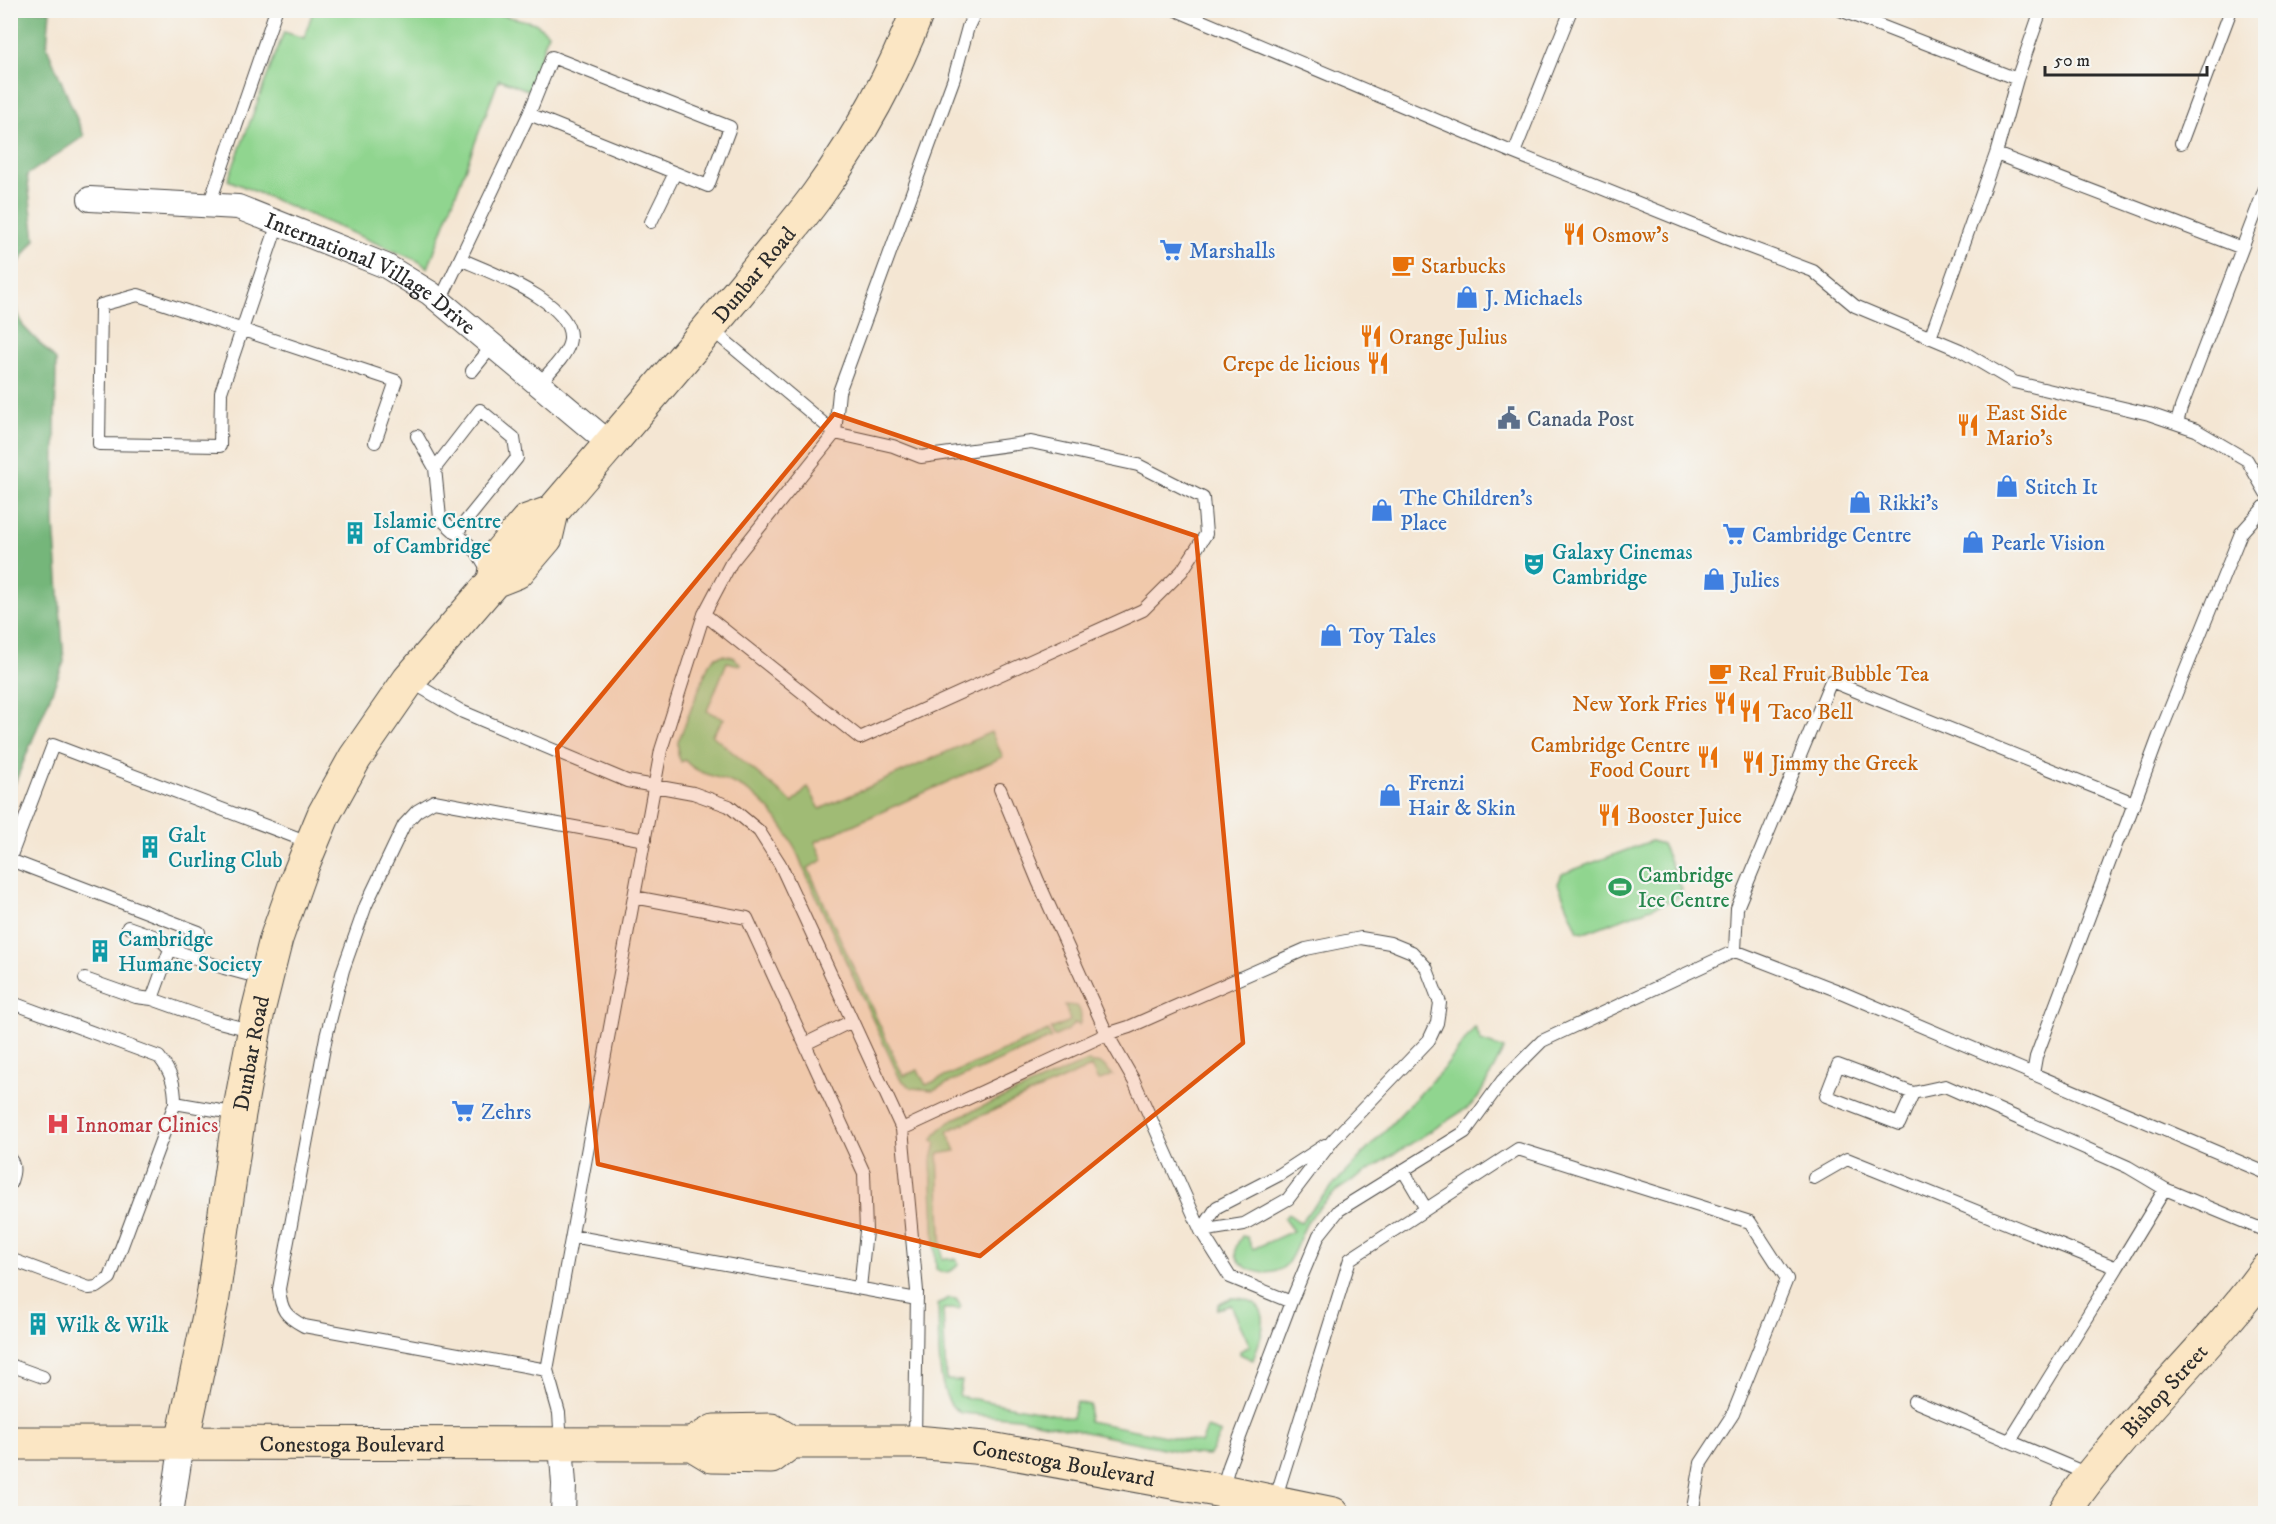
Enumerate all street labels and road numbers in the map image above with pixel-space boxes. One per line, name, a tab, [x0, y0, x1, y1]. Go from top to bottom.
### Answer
street label: International Village Drive	[261, 207, 481, 341]
street label: Dunbar Road	[707, 222, 802, 329]
street label: Dunbar Road	[228, 993, 276, 1113]
street label: Bishop Street	[2116, 1339, 2214, 1444]
street label: Conestoga Boulevard	[260, 1431, 444, 1459]
street label: Conestoga Boulevard	[971, 1435, 1157, 1494]

